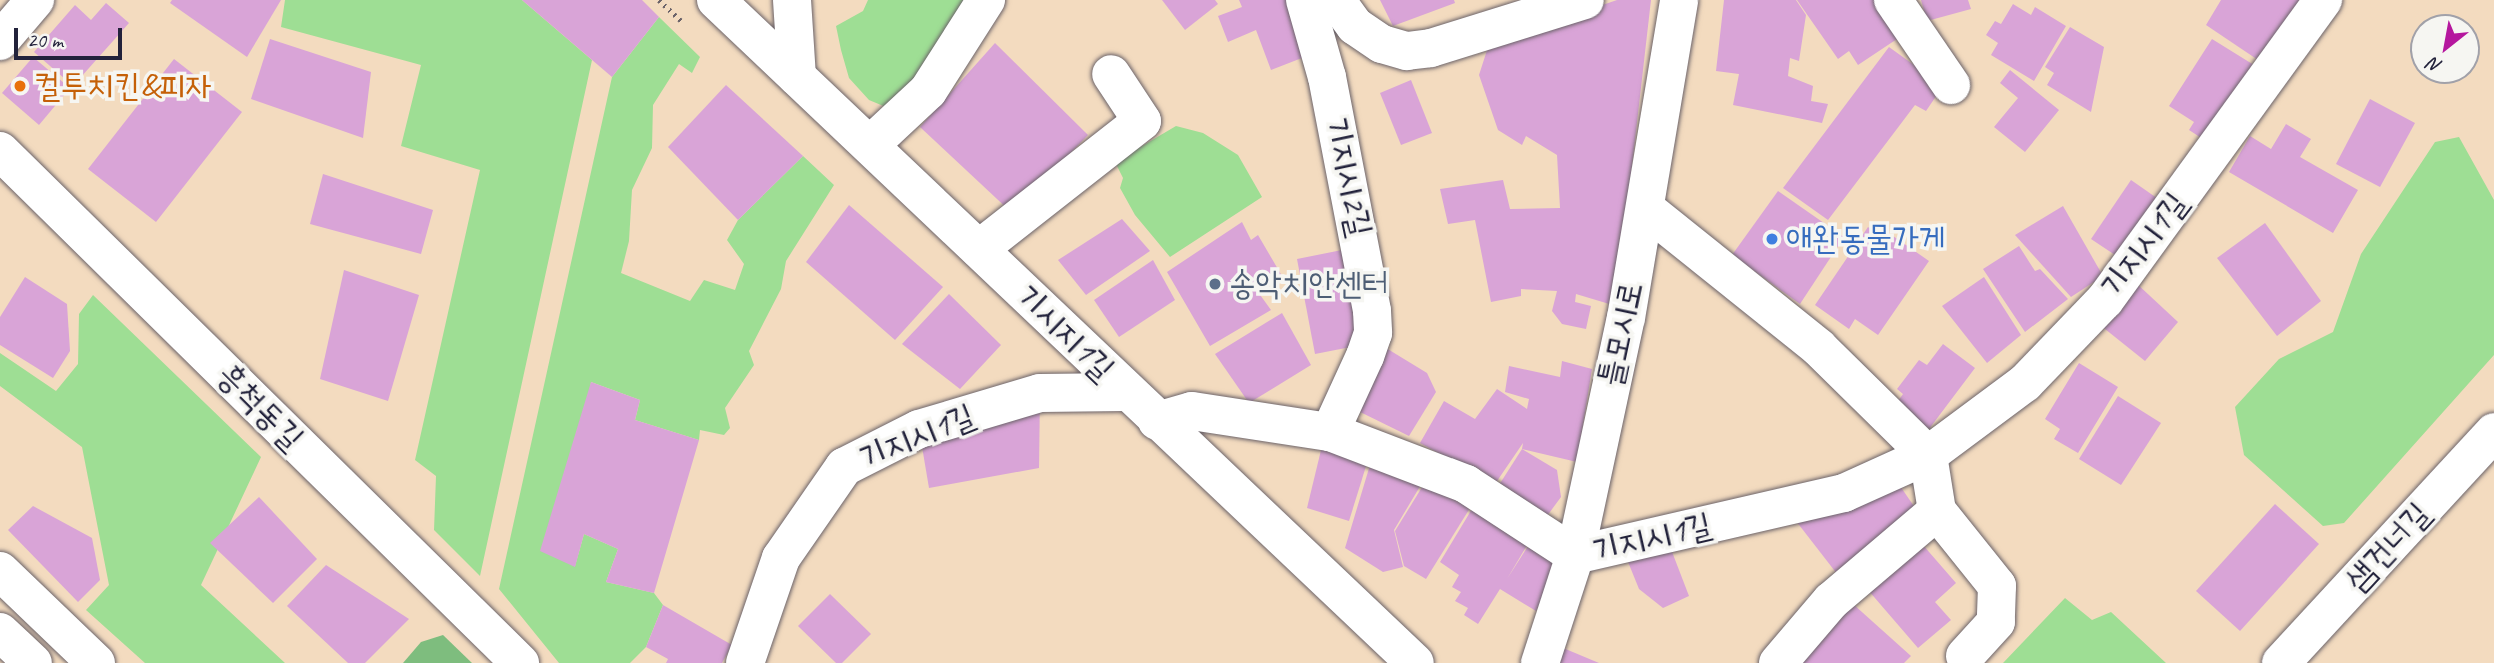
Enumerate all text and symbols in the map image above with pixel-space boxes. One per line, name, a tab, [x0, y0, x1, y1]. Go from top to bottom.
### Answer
scale bar	[18, 14, 126, 58]
north arrow	[2410, 14, 2480, 84]
text: 20 m	[27, 27, 63, 53]
text: N	[2424, 52, 2446, 79]
place label: 컬투치킨&피자	[34, 66, 212, 106]
marker: 컬투치킨&피자	[12, 78, 28, 94]
street label: 기지시2길	[1316, 114, 1380, 240]
street label: 기지시1길	[2092, 185, 2196, 305]
place label: 애완동물가게	[1786, 219, 1945, 259]
marker: 애완동물가게	[1764, 231, 1780, 247]
place label: 송악치안센터	[1229, 264, 1388, 304]
marker: 송악치안센터	[1207, 276, 1223, 292]
street label: 기시지1길	[1008, 277, 1122, 389]
street label: 틀모시로	[1591, 278, 1651, 390]
street label: 흥척동길	[208, 355, 312, 459]
street label: 기지시1길	[853, 396, 981, 478]
street label: 샘건너길	[2337, 495, 2439, 599]
street label: 기지시1길	[1589, 505, 1715, 571]

